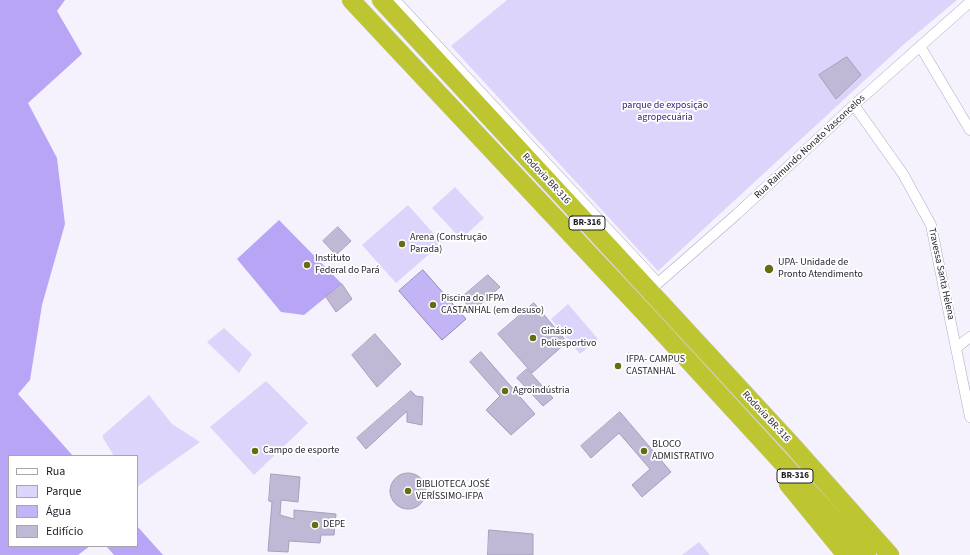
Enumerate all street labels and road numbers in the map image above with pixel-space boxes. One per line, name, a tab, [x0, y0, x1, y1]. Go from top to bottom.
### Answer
street label: Rua Raimundo Nonato Vasconcelos	[752, 92, 868, 202]
street label: Rodovia BR-316	[519, 151, 573, 207]
road number: BR-316	[569, 216, 605, 230]
street label: Travessa Santa Helena	[925, 227, 957, 321]
street label: Rodovia BR-316	[739, 389, 793, 445]
road number: BR-316	[777, 469, 813, 483]

